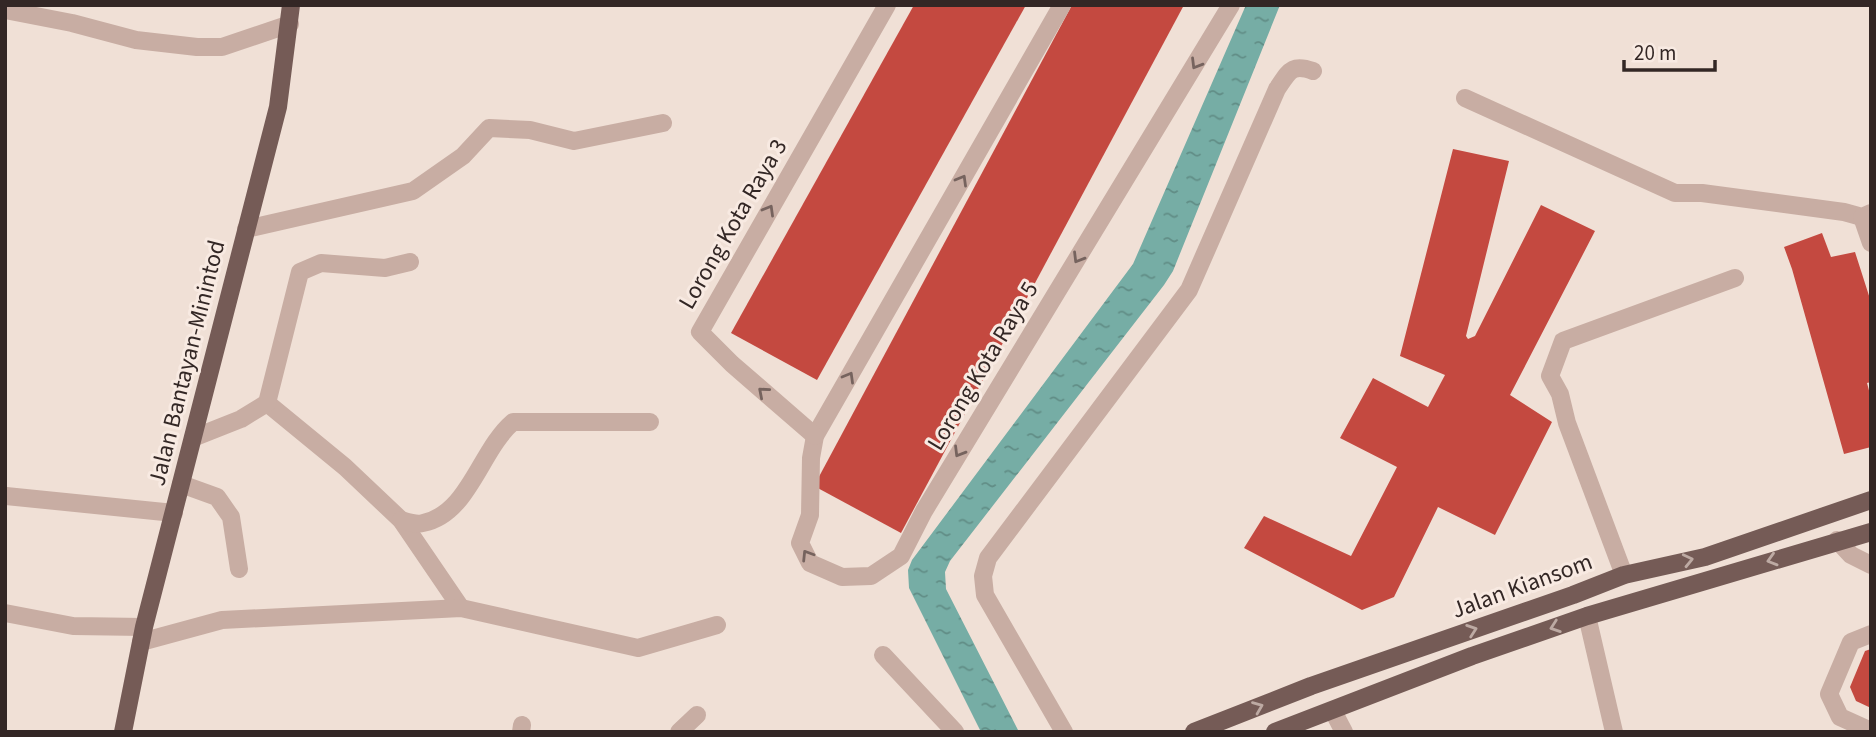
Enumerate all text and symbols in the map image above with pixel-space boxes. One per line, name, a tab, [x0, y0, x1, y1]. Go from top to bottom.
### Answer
scale bar	[1624, 28, 1715, 72]
text: 20 m	[1634, 38, 1676, 68]
one-way arrow	[1191, 56, 1204, 69]
street label: Lorong Kota Raya 3	[670, 132, 796, 316]
one-way arrow	[954, 175, 967, 187]
one-way arrow	[761, 204, 774, 217]
street label: Jalan Bantayan-Minintod	[140, 237, 234, 489]
one-way arrow	[1073, 251, 1086, 264]
street label: Lorong Kota Raya 5	[919, 275, 1047, 457]
one-way arrow	[841, 372, 854, 385]
one-way arrow	[759, 388, 772, 400]
one-way arrow	[955, 445, 968, 458]
street label: Jalan Kiansom	[1447, 544, 1597, 628]
one-way arrow	[802, 550, 815, 563]
one-way arrow	[1766, 552, 1778, 567]
one-way arrow	[1682, 554, 1694, 569]
one-way arrow	[1549, 619, 1561, 633]
one-way arrow	[1465, 624, 1477, 638]
one-way arrow	[1251, 701, 1263, 715]

